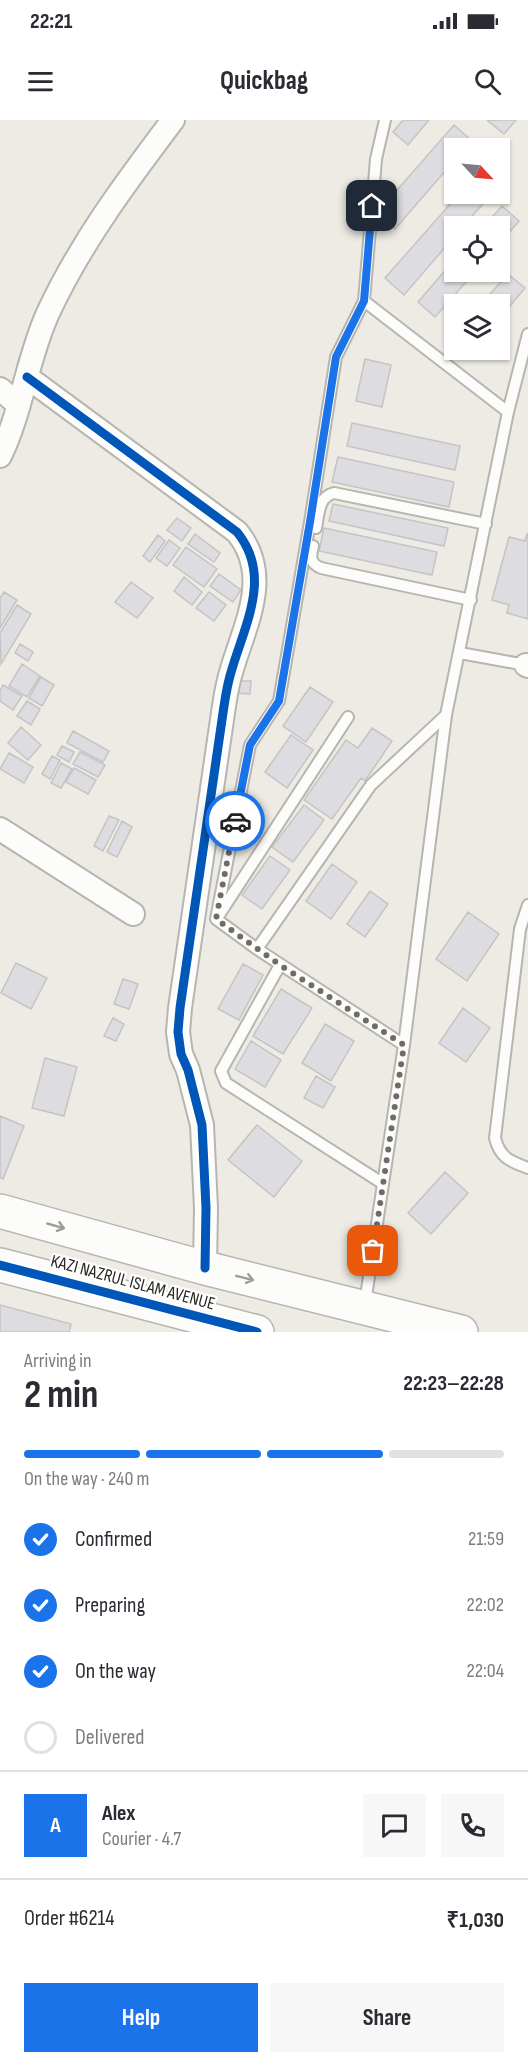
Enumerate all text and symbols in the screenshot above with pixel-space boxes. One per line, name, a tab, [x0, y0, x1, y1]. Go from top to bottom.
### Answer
text: 22:21	[30, 8, 72, 35]
icon: menu	[24, 65, 57, 98]
text: Quickbag	[220, 65, 308, 97]
icon: search	[471, 65, 504, 98]
north arrow	[444, 138, 510, 204]
map controls	[444, 138, 510, 360]
pin	[346, 180, 397, 231]
icon: home	[355, 189, 388, 222]
button: locate	[444, 216, 510, 282]
button: layers	[444, 294, 510, 360]
courier	[205, 791, 265, 851]
icon: car	[219, 805, 252, 838]
one-way arrow	[46, 1221, 65, 1233]
pin	[347, 1225, 398, 1276]
icon: bag	[356, 1234, 389, 1267]
street label: KAZI NAZRUL ISLAM AVENUE	[49, 1250, 217, 1314]
one-way arrow	[235, 1272, 254, 1284]
text: Arriving in	[24, 1349, 92, 1373]
text: 22:23–22:28	[403, 1370, 504, 1397]
text: 2 min	[24, 1372, 98, 1419]
text: On the way · 240 m	[24, 1467, 149, 1491]
icon: check	[24, 1523, 57, 1556]
text: Confirmed	[75, 1526, 152, 1553]
text: 21:59	[468, 1527, 504, 1551]
icon: check	[24, 1589, 57, 1622]
text: Preparing	[75, 1592, 145, 1619]
text: 22:02	[467, 1593, 504, 1617]
icon: check	[24, 1655, 57, 1688]
text: On the way	[75, 1658, 156, 1685]
text: 22:04	[466, 1659, 504, 1683]
text: Delivered	[75, 1724, 144, 1751]
button: chat	[363, 1794, 426, 1857]
button: phone	[441, 1794, 504, 1857]
text: Alex	[102, 1800, 135, 1827]
text: A	[50, 1812, 61, 1839]
text: Courier · 4.7	[102, 1827, 181, 1851]
text: Order #6214	[24, 1905, 115, 1932]
text: ₹1,030	[447, 1907, 504, 1934]
button: Help	[24, 1983, 258, 2052]
button: Share	[270, 1983, 504, 2052]

